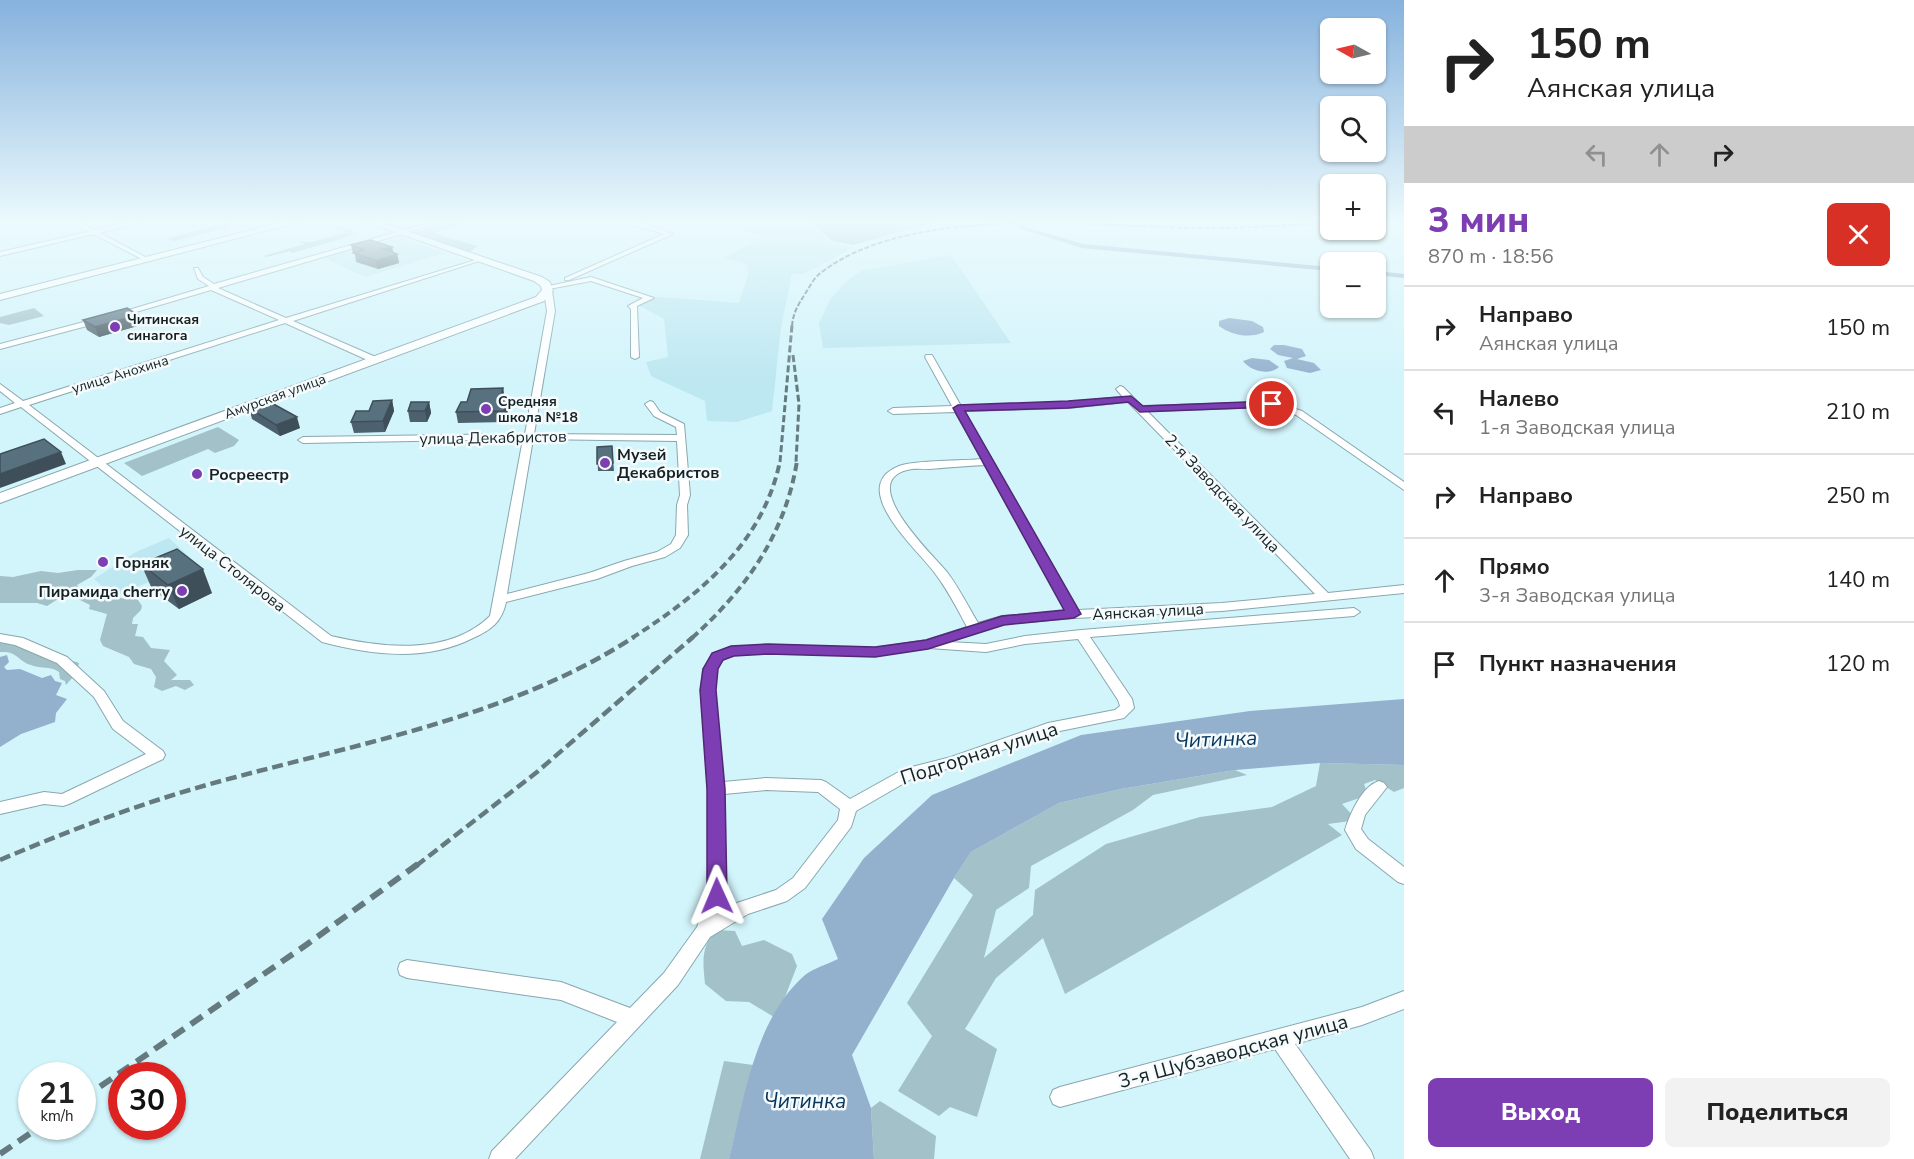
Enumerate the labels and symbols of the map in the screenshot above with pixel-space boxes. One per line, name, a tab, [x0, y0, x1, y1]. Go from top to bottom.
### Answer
north arrow	[1320, 18, 1386, 84]
place label: Читинская синагога	[127, 310, 199, 345]
marker: Читинская синагога	[108, 320, 122, 334]
street label: улица Анохина	[69, 351, 171, 398]
street label: Амурская улица	[222, 369, 329, 424]
pin	[1246, 378, 1297, 429]
place label: Средняя школа №18	[498, 392, 578, 427]
marker: Средняя школа №18	[479, 402, 493, 416]
street label: улица Декабристов	[419, 426, 567, 450]
street label: 2-я Заводская улица	[1160, 430, 1285, 558]
place label: Музей Декабристов	[617, 444, 719, 484]
marker: Музей Декабристов	[598, 456, 612, 470]
place label: Росреестр	[209, 464, 289, 486]
marker: Росреестр	[190, 467, 204, 481]
street label: улица Столярова	[175, 520, 290, 617]
place label: Горняк	[115, 552, 170, 574]
marker: Горняк	[96, 555, 110, 569]
place label: Пирамида cherry	[38, 581, 171, 603]
marker: Пирамида cherry	[175, 584, 189, 598]
street label: Аянская улица	[1092, 598, 1204, 626]
street label: Подгорная улица	[897, 715, 1061, 792]
water label: Читинка	[1174, 724, 1258, 754]
position arrow	[685, 864, 749, 928]
street label: 3-я Шубзаводская улица	[1115, 1008, 1351, 1095]
speed limit sign: 30	[108, 1062, 186, 1140]
water label: Читинка	[764, 1087, 846, 1115]

